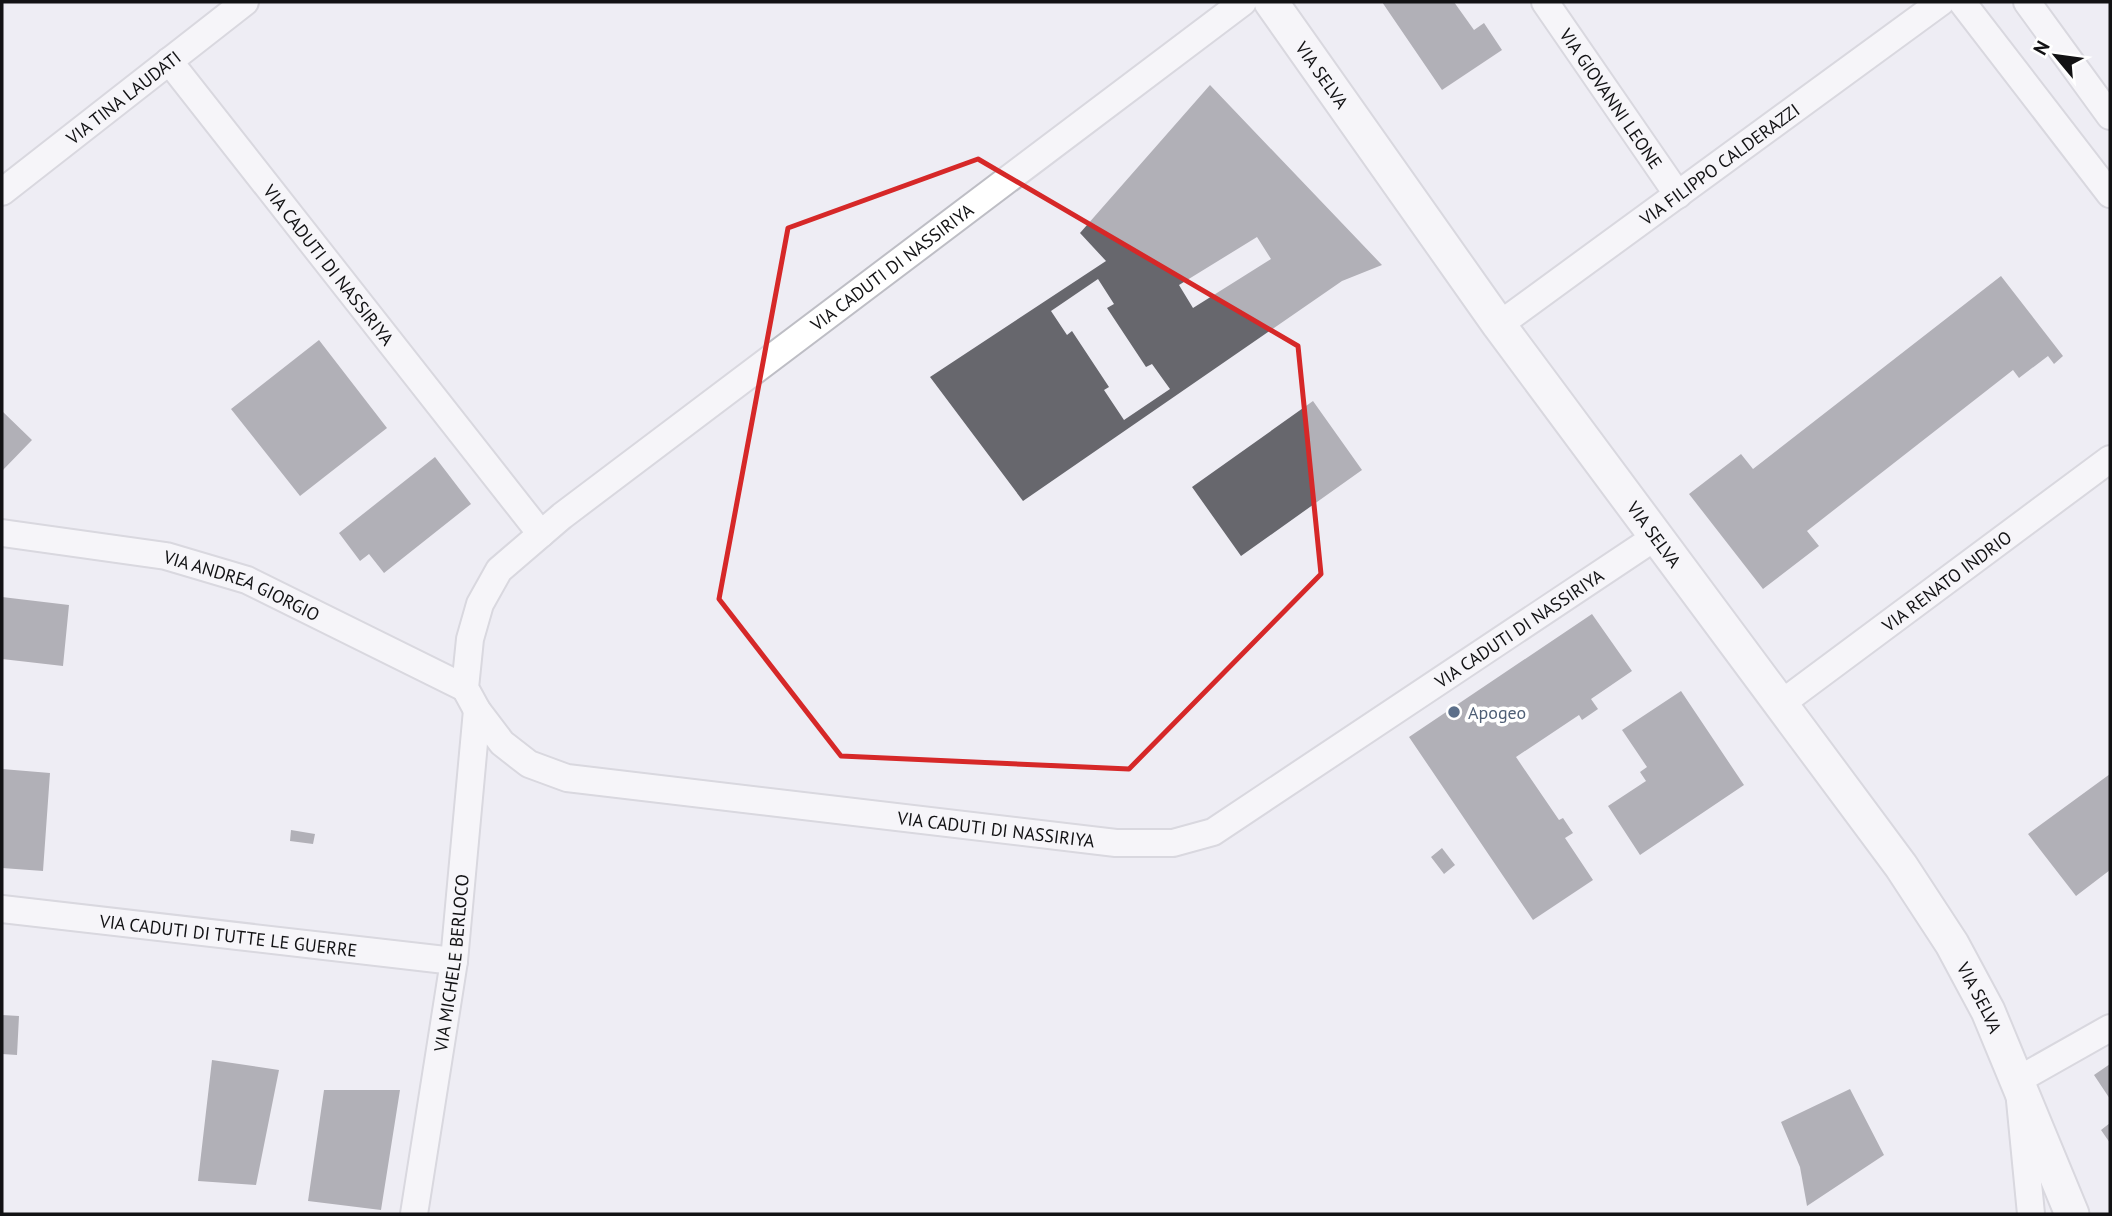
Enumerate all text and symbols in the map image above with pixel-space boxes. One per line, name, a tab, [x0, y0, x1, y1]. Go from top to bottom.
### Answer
north arrow	[2021, 21, 2091, 91]
street label: VIA GIOVANNI LEONE	[1554, 23, 1668, 173]
street label: VIA SELVA	[1290, 36, 1354, 113]
text: N	[2028, 36, 2055, 59]
street label: VIA TINA LAUDATI	[61, 45, 185, 150]
street label: VIA FILIPPO CALDERAZZI	[1634, 98, 1804, 231]
street label: VIA CADUTI DI NASSIRIYA	[258, 179, 400, 350]
street label: VIA CADUTI DI NASSIRIYA	[805, 198, 978, 336]
street label: VIA SELVA	[1622, 496, 1687, 572]
street label: VIA RENATO INDRIO	[1876, 525, 2016, 637]
street label: VIA ANDREA GIORGIO	[160, 544, 324, 626]
street label: VIA CADUTI DI NASSIRIYA	[1429, 563, 1608, 693]
place label: Apogeo	[1468, 701, 1526, 724]
marker: Apogeo	[1446, 704, 1462, 720]
street label: VIA CADUTI DI NASSIRIYA	[895, 806, 1096, 852]
street label: VIA MICHELE BERLOCO	[428, 873, 473, 1054]
street label: VIA CADUTI DI TUTTE LE GUERRE	[97, 909, 359, 961]
street label: VIA SELVA	[1952, 957, 2007, 1037]

